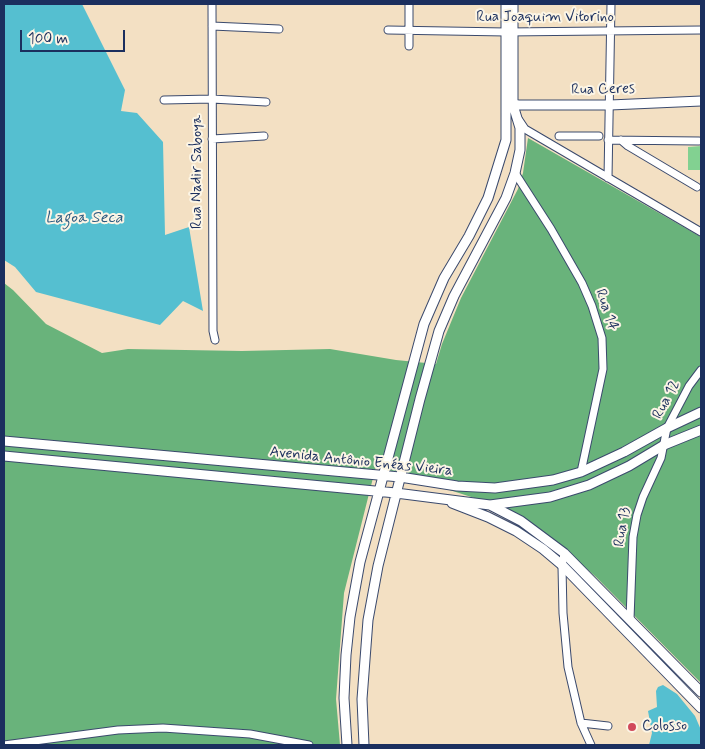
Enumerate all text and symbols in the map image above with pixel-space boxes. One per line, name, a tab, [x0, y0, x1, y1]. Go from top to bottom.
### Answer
street label: Rua Joaquim Vitorino	[476, 9, 614, 27]
scale bar	[22, 20, 128, 52]
text: 100 m	[28, 29, 68, 49]
street label: Rua Ceres	[571, 80, 635, 100]
street label: Rua Nadir Saboya	[189, 115, 207, 229]
water label: Lagoa Seca	[45, 209, 123, 229]
street label: Rua 14	[591, 287, 621, 333]
street label: Rua 12	[649, 377, 685, 423]
street label: Avenida Antônio Enéas Vieira	[269, 443, 453, 481]
street label: Rua 13	[611, 506, 635, 548]
place label: Colosso	[642, 718, 687, 736]
marker: Colosso	[626, 721, 638, 733]

